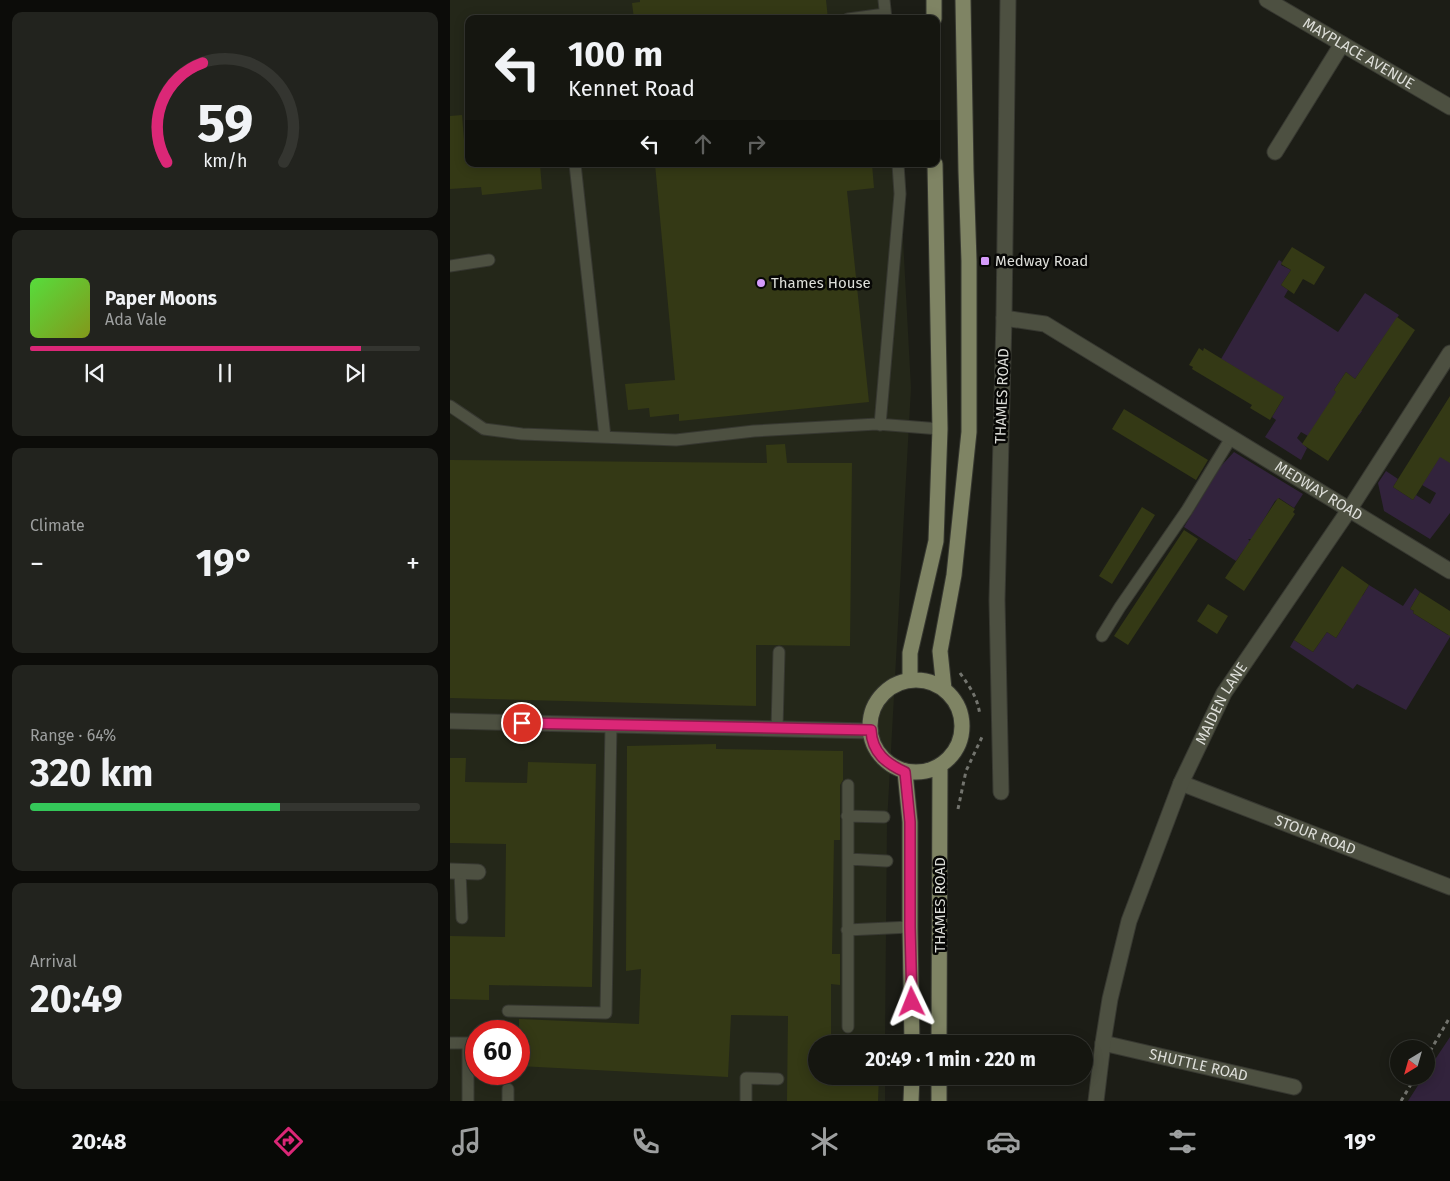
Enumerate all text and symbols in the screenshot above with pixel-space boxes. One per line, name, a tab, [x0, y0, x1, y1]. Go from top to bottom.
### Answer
street label: MAYPLACE AVENUE	[1300, 14, 1417, 93]
text: 100 m	[568, 33, 663, 75]
icon: left	[485, 35, 550, 100]
text: Kennet Road	[568, 75, 695, 102]
text: 59	[197, 92, 253, 155]
icon: left	[636, 130, 664, 158]
icon: ahead	[689, 130, 717, 158]
icon: right	[742, 130, 770, 158]
text: km/h	[203, 150, 247, 172]
place label: Medway Road	[995, 252, 1088, 270]
marker: Medway Road	[979, 255, 991, 267]
place label: Thames House	[771, 274, 871, 292]
marker: Thames House	[755, 277, 767, 289]
text: Paper Moons	[105, 287, 217, 310]
text: Ada Vale	[105, 310, 167, 329]
street label: THAMES ROAD	[991, 348, 1013, 444]
icon: previous	[81, 359, 109, 387]
icon: pause	[211, 359, 239, 387]
icon: next	[341, 359, 369, 387]
street label: MEDWAY ROAD	[1272, 457, 1366, 524]
text: Climate	[30, 516, 85, 535]
text: 19°	[196, 540, 254, 586]
text: −	[30, 547, 44, 580]
text: +	[406, 547, 420, 580]
street label: MAIDEN LANE	[1192, 659, 1251, 747]
pin	[501, 702, 543, 744]
icon: arrive	[508, 709, 536, 737]
text: Range · 64%	[30, 726, 116, 745]
text: 320 km	[30, 750, 153, 796]
street label: STOUR ROAD	[1272, 811, 1359, 859]
street label: THAMES ROAD	[931, 857, 949, 953]
text: Arrival	[30, 952, 77, 971]
position arrow	[885, 975, 937, 1027]
text: 20:49	[30, 976, 123, 1022]
speed limit sign: 60	[465, 1020, 530, 1085]
north arrow	[1390, 1040, 1435, 1085]
map controls	[1390, 1040, 1435, 1085]
street label: SHUTTLE ROAD	[1147, 1045, 1250, 1085]
text: 20:49 · 1 min · 220 m	[865, 1048, 1036, 1071]
icon: directions	[271, 1124, 306, 1159]
icon: music	[449, 1124, 484, 1159]
icon: phone	[628, 1124, 663, 1159]
icon: climate	[807, 1124, 842, 1159]
icon: car	[986, 1124, 1021, 1159]
icon: filters	[1165, 1124, 1200, 1159]
text: 20:48	[72, 1128, 127, 1155]
text: 19°	[1344, 1128, 1378, 1155]

